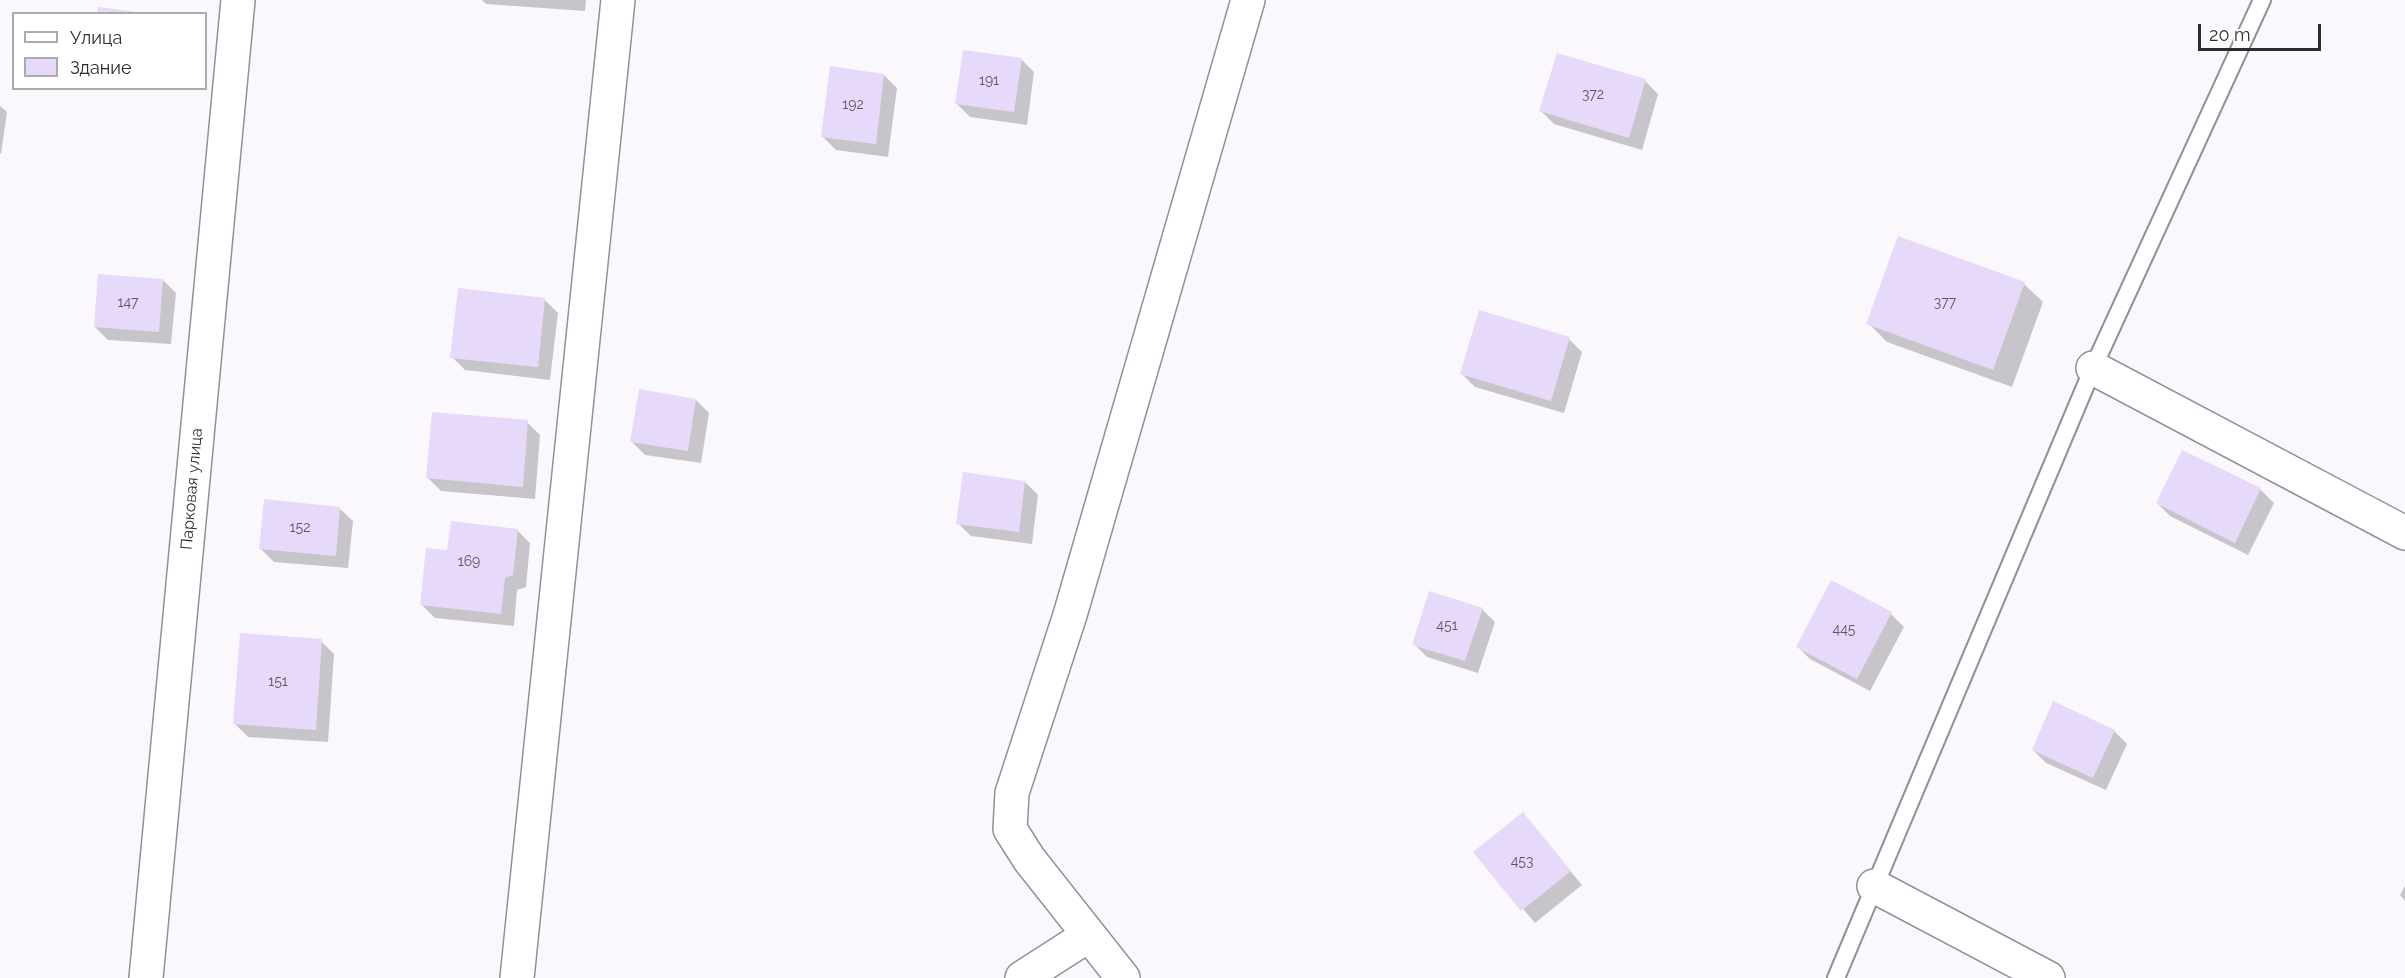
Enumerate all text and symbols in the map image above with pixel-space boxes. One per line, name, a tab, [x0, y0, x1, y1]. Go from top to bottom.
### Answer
legend	[12, 12, 207, 90]
scale bar	[2201, 12, 2324, 50]
text: 20 m	[2209, 24, 2251, 45]
text: Улица	[70, 27, 122, 48]
text: Здание	[70, 57, 132, 78]
house number: 191	[979, 73, 999, 89]
house number: 372	[1582, 87, 1604, 103]
house number: 192	[842, 97, 864, 113]
house number: 147	[117, 295, 139, 311]
house number: 377	[1934, 295, 1956, 311]
street label: Парковая улица	[177, 427, 207, 551]
house number: 152	[290, 520, 310, 536]
house number: 169	[458, 554, 480, 570]
house number: 451	[1436, 618, 1458, 634]
house number: 445	[1833, 622, 1855, 638]
house number: 151	[268, 674, 288, 690]
house number: 453	[1511, 854, 1533, 870]

